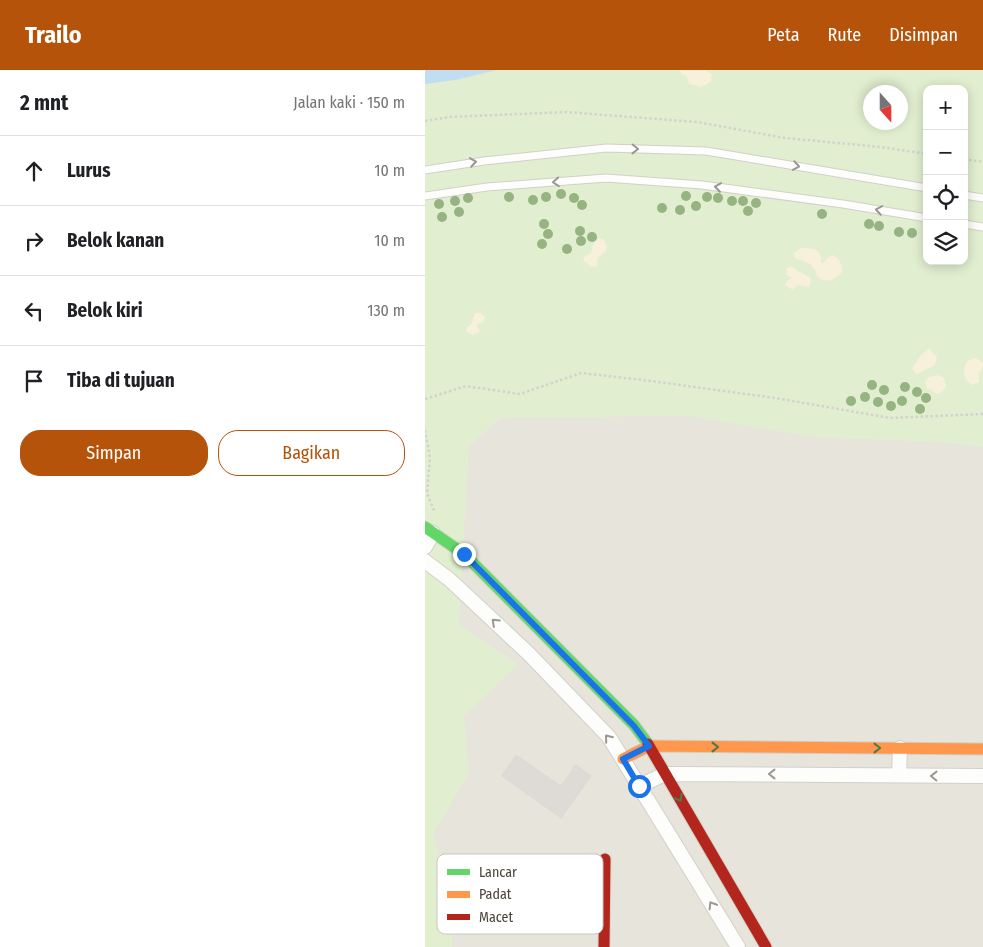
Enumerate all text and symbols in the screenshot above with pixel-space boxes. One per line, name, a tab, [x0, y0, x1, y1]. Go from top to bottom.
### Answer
text: Trailo	[25, 21, 82, 49]
text: Peta	[767, 24, 799, 46]
text: Rute	[827, 24, 861, 46]
text: Disimpan	[889, 24, 958, 46]
north arrow	[863, 85, 908, 130]
map controls	[923, 85, 968, 265]
button: +	[923, 85, 968, 130]
text: 2 mnt	[20, 90, 69, 116]
text: Jalan kaki · 150 m	[293, 93, 405, 112]
button: −	[923, 130, 968, 175]
one-way arrow	[632, 144, 639, 154]
icon: ahead	[20, 157, 48, 185]
one-way arrow	[469, 158, 477, 168]
text: Lurus	[67, 159, 111, 182]
text: 10 m	[374, 161, 405, 180]
one-way arrow	[792, 161, 800, 171]
button: locate	[923, 175, 968, 220]
one-way arrow	[552, 176, 560, 187]
one-way arrow	[713, 182, 721, 193]
one-way arrow	[874, 205, 883, 215]
button: layers	[923, 220, 968, 265]
icon: right	[20, 227, 48, 255]
text: Belok kanan	[67, 229, 164, 252]
text: 10 m	[374, 231, 405, 250]
icon: left	[20, 297, 48, 325]
text: Belok kiri	[67, 299, 143, 322]
text: 130 m	[367, 301, 405, 320]
icon: arrive	[20, 367, 48, 395]
text: Tiba di tujuan	[67, 369, 175, 392]
button: Simpan	[20, 430, 208, 476]
button: Bagikan	[218, 430, 405, 476]
route end	[453, 543, 476, 566]
one-way arrow	[491, 619, 500, 628]
one-way arrow	[606, 735, 614, 744]
one-way arrow	[711, 741, 719, 752]
one-way arrow	[874, 743, 882, 753]
one-way arrow	[768, 769, 776, 779]
one-way arrow	[930, 770, 938, 781]
route start	[628, 775, 651, 798]
one-way arrow	[672, 792, 682, 801]
legend	[437, 854, 603, 934]
text: Lancar	[479, 864, 517, 881]
text: Padat	[479, 886, 512, 903]
one-way arrow	[709, 902, 719, 911]
text: Macet	[479, 909, 513, 926]

